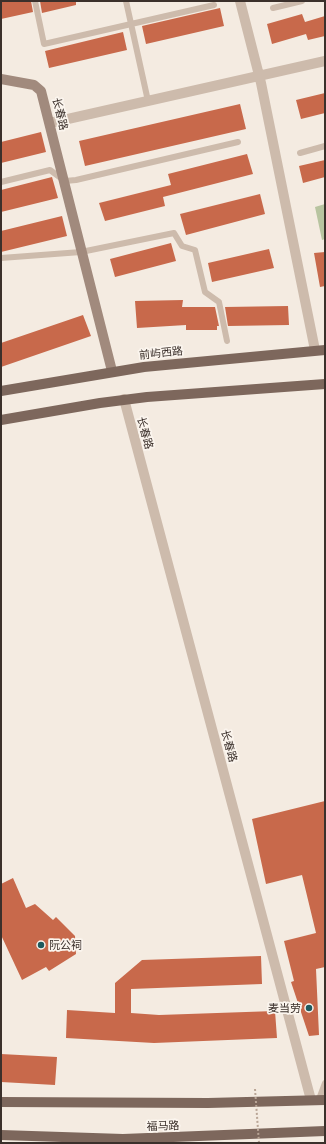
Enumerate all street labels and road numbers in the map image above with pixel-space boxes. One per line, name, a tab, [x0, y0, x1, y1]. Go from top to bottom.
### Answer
street label: 长春路	[50, 96, 70, 132]
street label: 前屿西路	[138, 344, 184, 362]
street label: 长春路	[134, 415, 156, 451]
street label: 长春路	[218, 728, 240, 764]
street label: 福马路	[146, 1119, 180, 1133]

